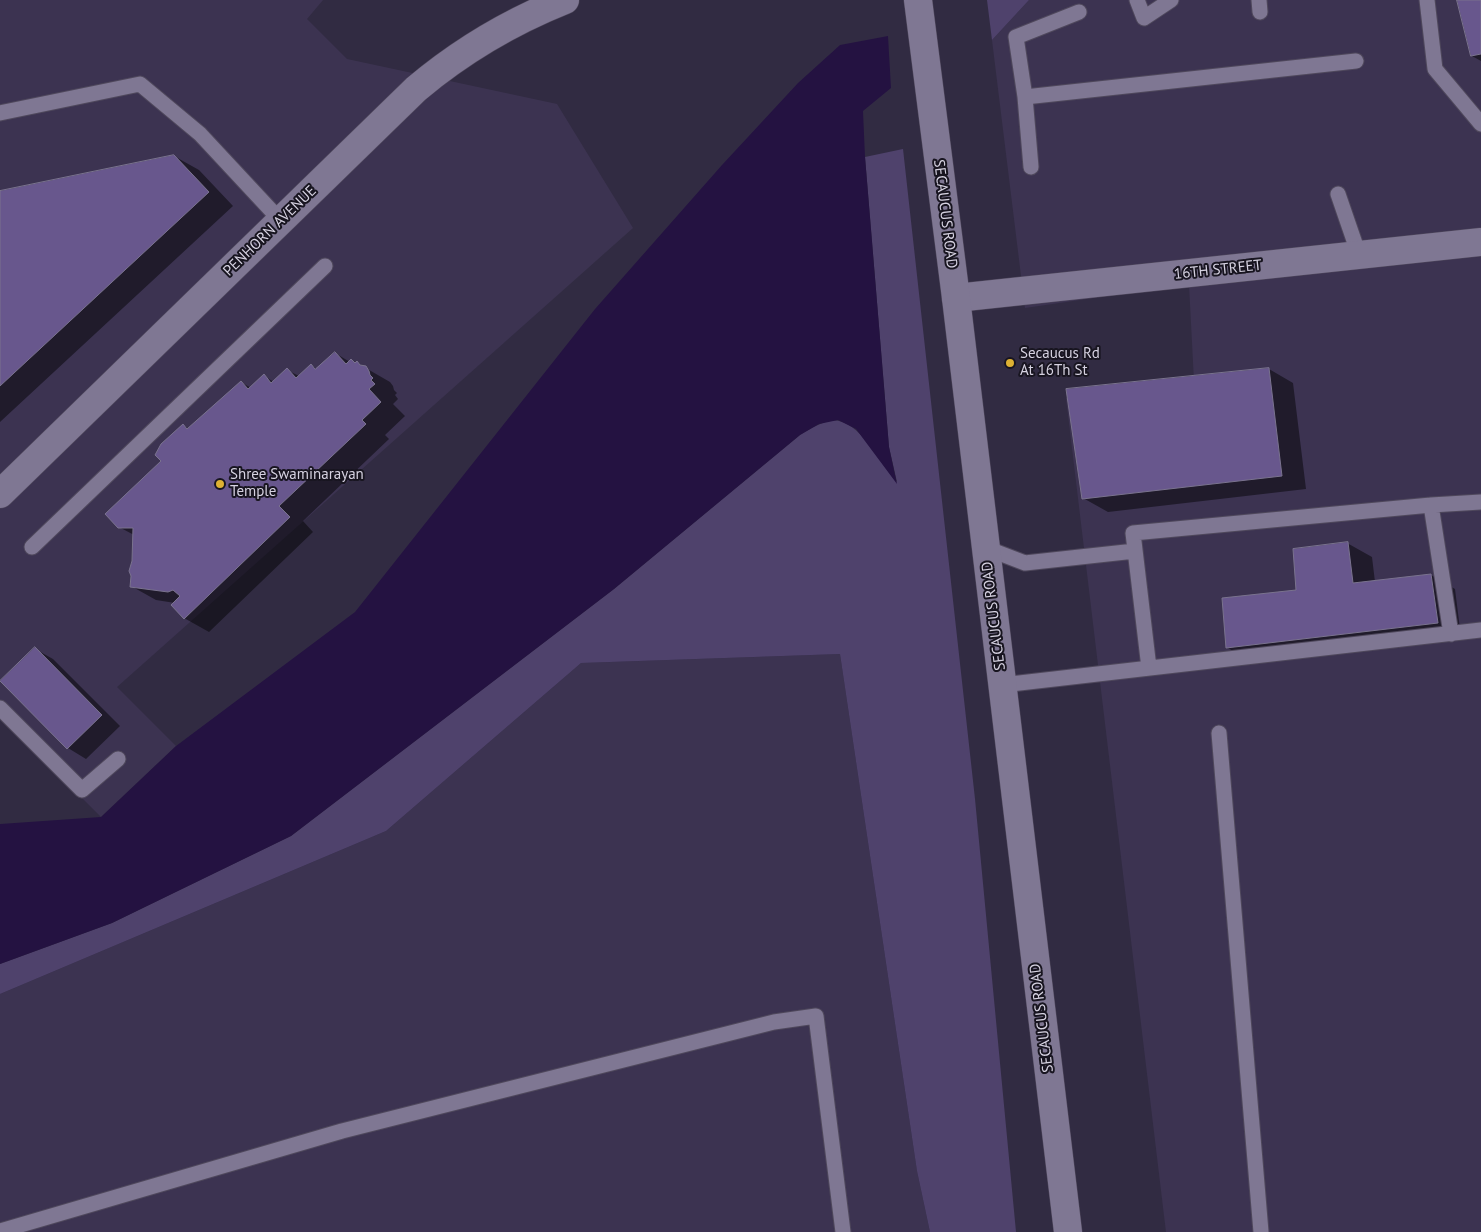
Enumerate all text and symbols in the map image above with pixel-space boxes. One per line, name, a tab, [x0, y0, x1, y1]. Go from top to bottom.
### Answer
street label: SECAUCUS ROAD	[929, 158, 961, 270]
street label: PENHORN AVENUE	[220, 182, 320, 280]
street label: 16TH STREET	[1173, 256, 1263, 284]
place label: Secaucus Rd At 16Th St	[1020, 345, 1100, 380]
marker: Secaucus Rd At 16Th St	[1004, 357, 1016, 369]
place label: Shree Swaminarayan Temple	[230, 466, 364, 501]
marker: Shree Swaminarayan Temple	[214, 478, 226, 490]
street label: SECAUCUS ROAD	[978, 560, 1010, 672]
street label: SECAUCUS ROAD	[1026, 962, 1058, 1074]

